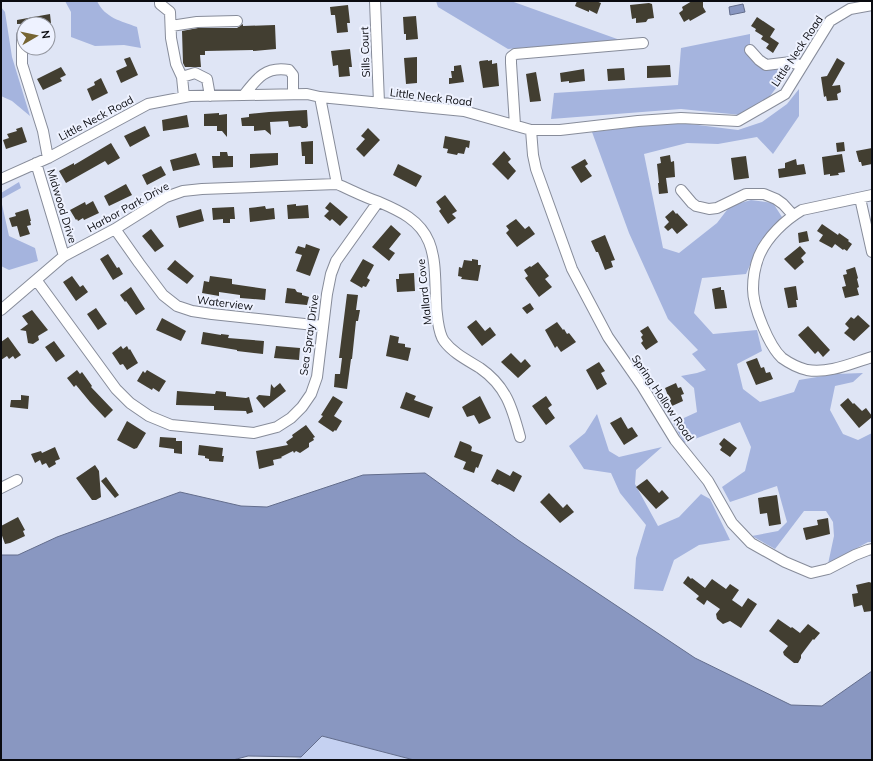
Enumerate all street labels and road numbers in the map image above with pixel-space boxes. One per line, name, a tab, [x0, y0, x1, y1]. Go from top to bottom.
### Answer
street label: Little Neck Road	[768, 13, 826, 89]
street label: Sills Court	[357, 26, 373, 78]
street label: Little Neck Road	[389, 85, 473, 109]
street label: Little Neck Road	[56, 92, 136, 144]
street label: Midwood Drive	[44, 167, 80, 245]
street label: Harbor Park Drive	[85, 179, 171, 235]
street label: Mallard Cove	[414, 258, 434, 326]
street label: Waterview	[196, 293, 254, 313]
street label: Sea Spray Drive	[296, 294, 322, 376]
street label: Spring Hollow Road	[629, 352, 697, 444]

